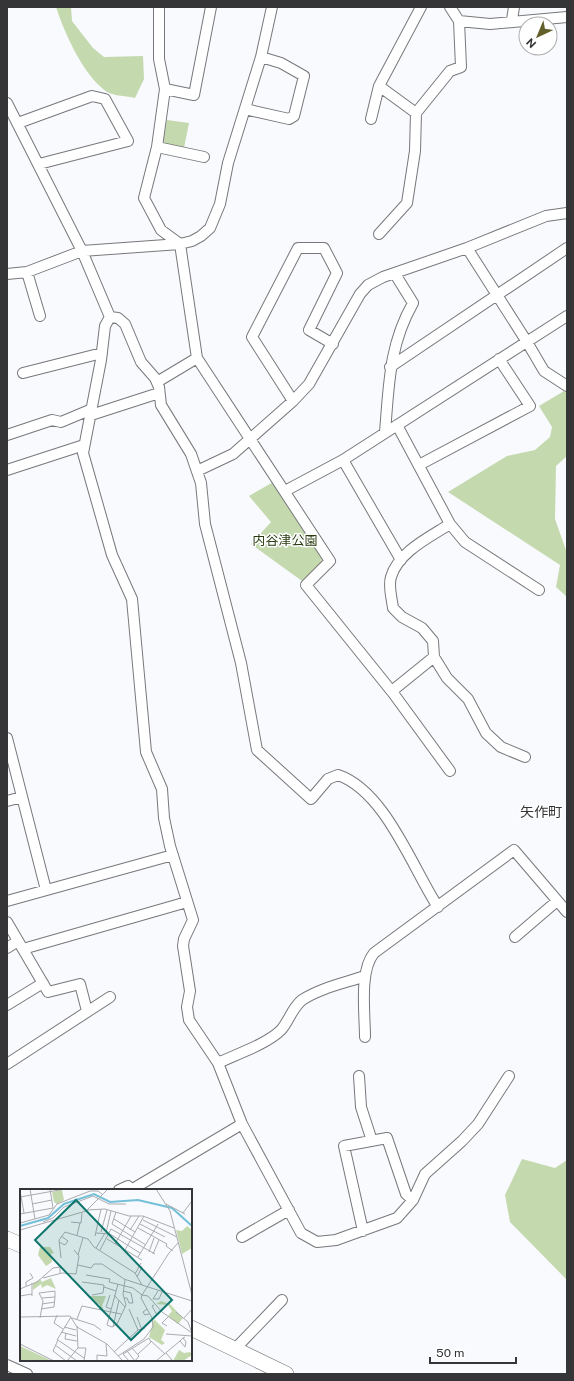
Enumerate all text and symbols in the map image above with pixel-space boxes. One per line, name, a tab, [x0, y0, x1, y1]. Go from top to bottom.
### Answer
north arrow	[518, 16, 558, 56]
text: N	[524, 36, 538, 50]
park label: 内谷津公園	[252, 533, 318, 548]
district label: 矢作町	[520, 804, 562, 820]
inset map	[20, 1189, 192, 1361]
scale bar	[430, 1339, 516, 1365]
text: 50 m	[436, 1346, 464, 1360]

